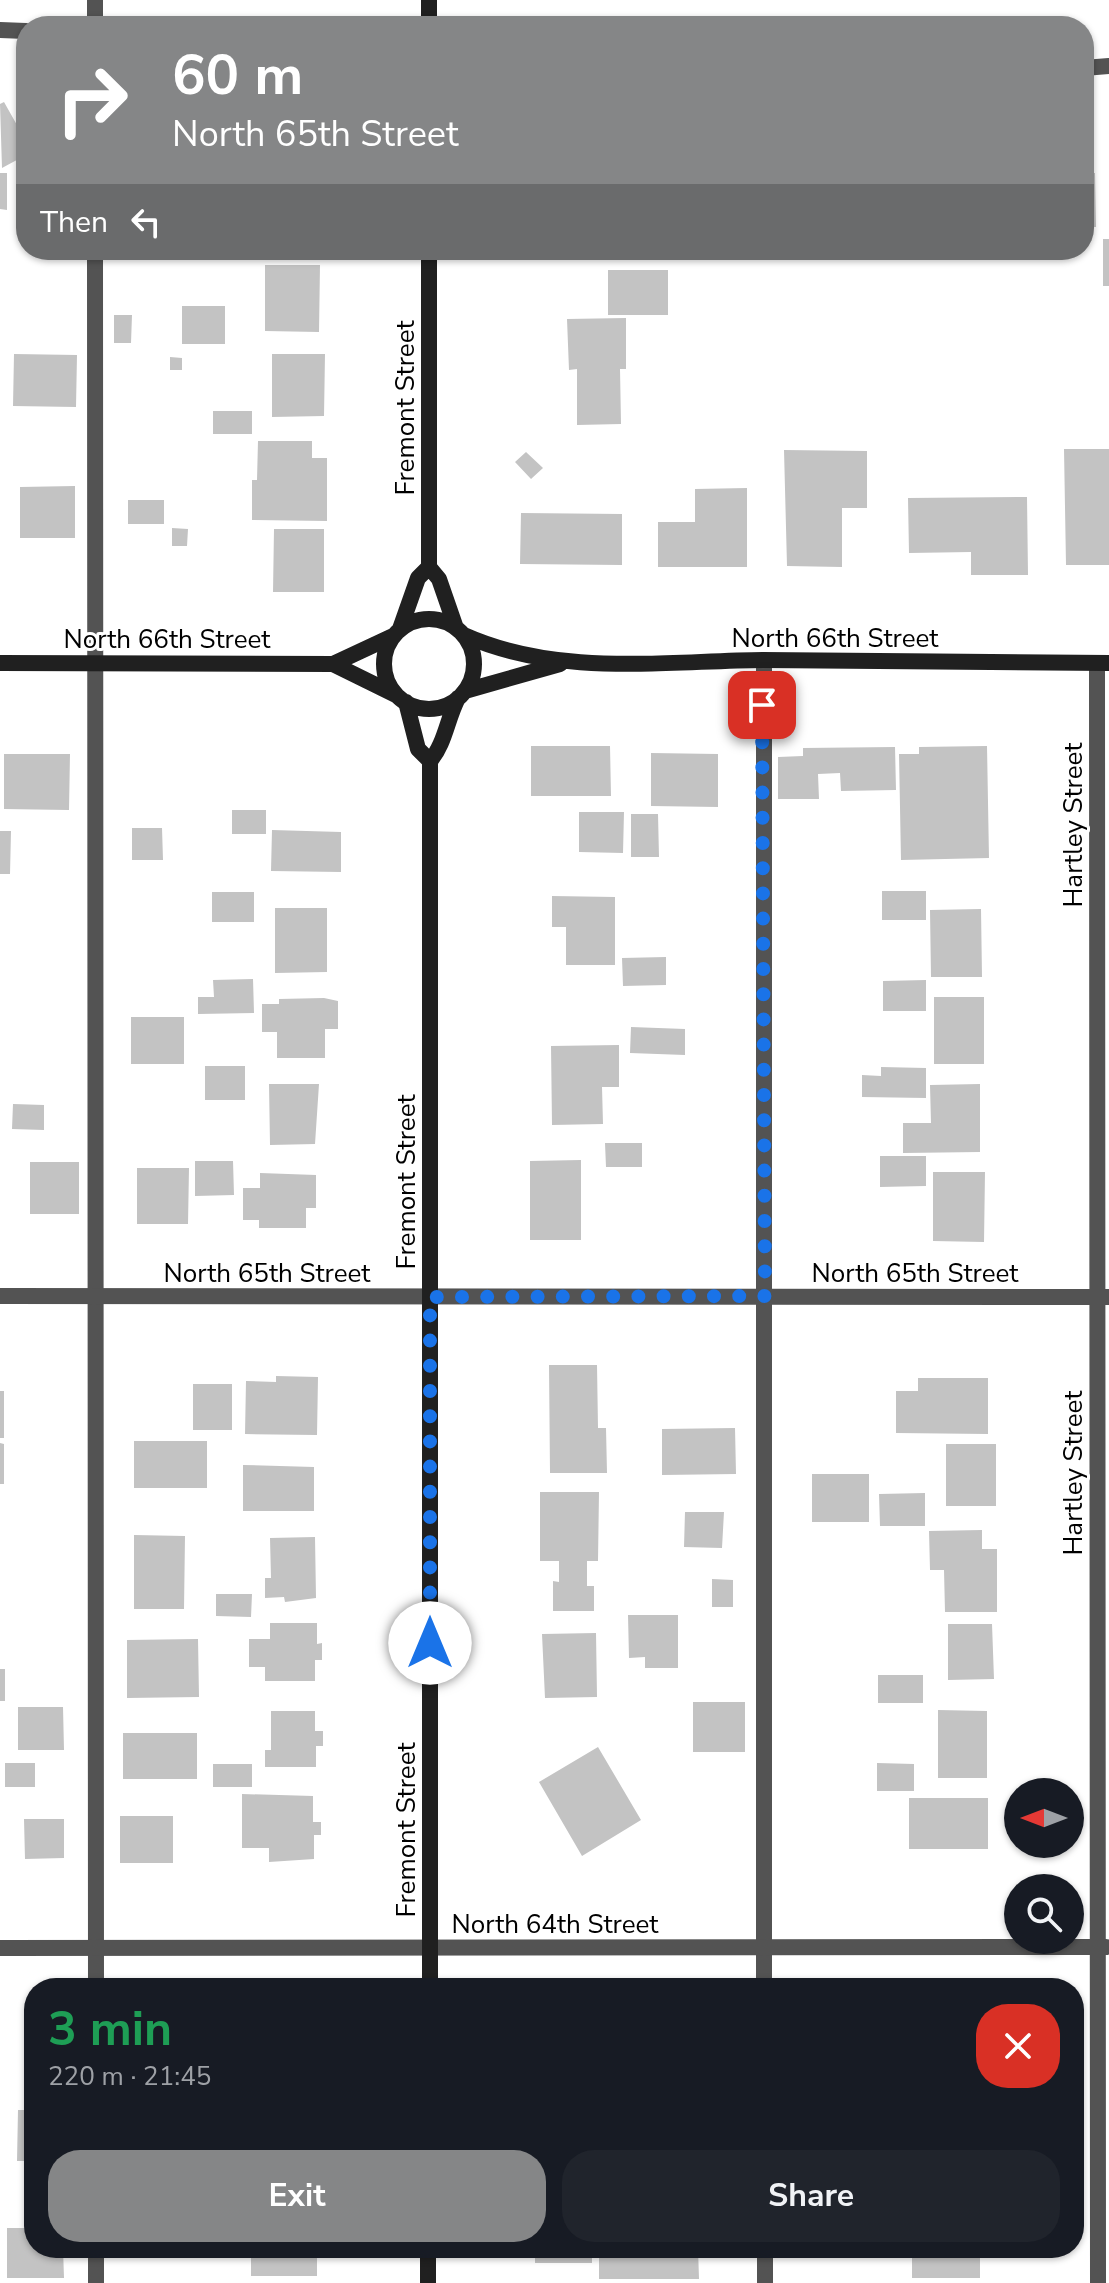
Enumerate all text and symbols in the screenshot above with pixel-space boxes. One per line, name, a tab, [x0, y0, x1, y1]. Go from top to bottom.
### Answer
text: 60 m	[172, 37, 303, 114]
icon: right	[40, 48, 144, 152]
text: North 65th Street	[172, 110, 459, 159]
icon: left	[124, 200, 168, 244]
text: Then	[40, 202, 108, 243]
street label: Fremont Street	[388, 320, 423, 496]
street label: North 66th Street	[732, 621, 939, 656]
street label: North 66th Street	[64, 622, 271, 657]
pin	[728, 671, 796, 739]
icon: arrive	[740, 683, 784, 727]
street label: Hartley Street	[1056, 742, 1091, 907]
street label: Fremont Street	[389, 1094, 424, 1270]
street label: North 65th Street	[164, 1256, 371, 1291]
street label: North 65th Street	[812, 1256, 1019, 1291]
street label: Hartley Street	[1056, 1390, 1091, 1555]
position arrow	[388, 1601, 472, 1685]
street label: Fremont Street	[389, 1742, 424, 1918]
north arrow	[1004, 1778, 1084, 1858]
map controls	[1004, 1778, 1084, 1954]
button: search	[1004, 1874, 1084, 1954]
street label: North 64th Street	[452, 1907, 659, 1942]
text: 3 min	[48, 1996, 172, 2062]
button: close	[976, 2004, 1060, 2088]
text: 220 m · 21:45	[48, 2059, 211, 2094]
button: Exit	[48, 2150, 546, 2242]
button: Share	[562, 2150, 1060, 2242]

